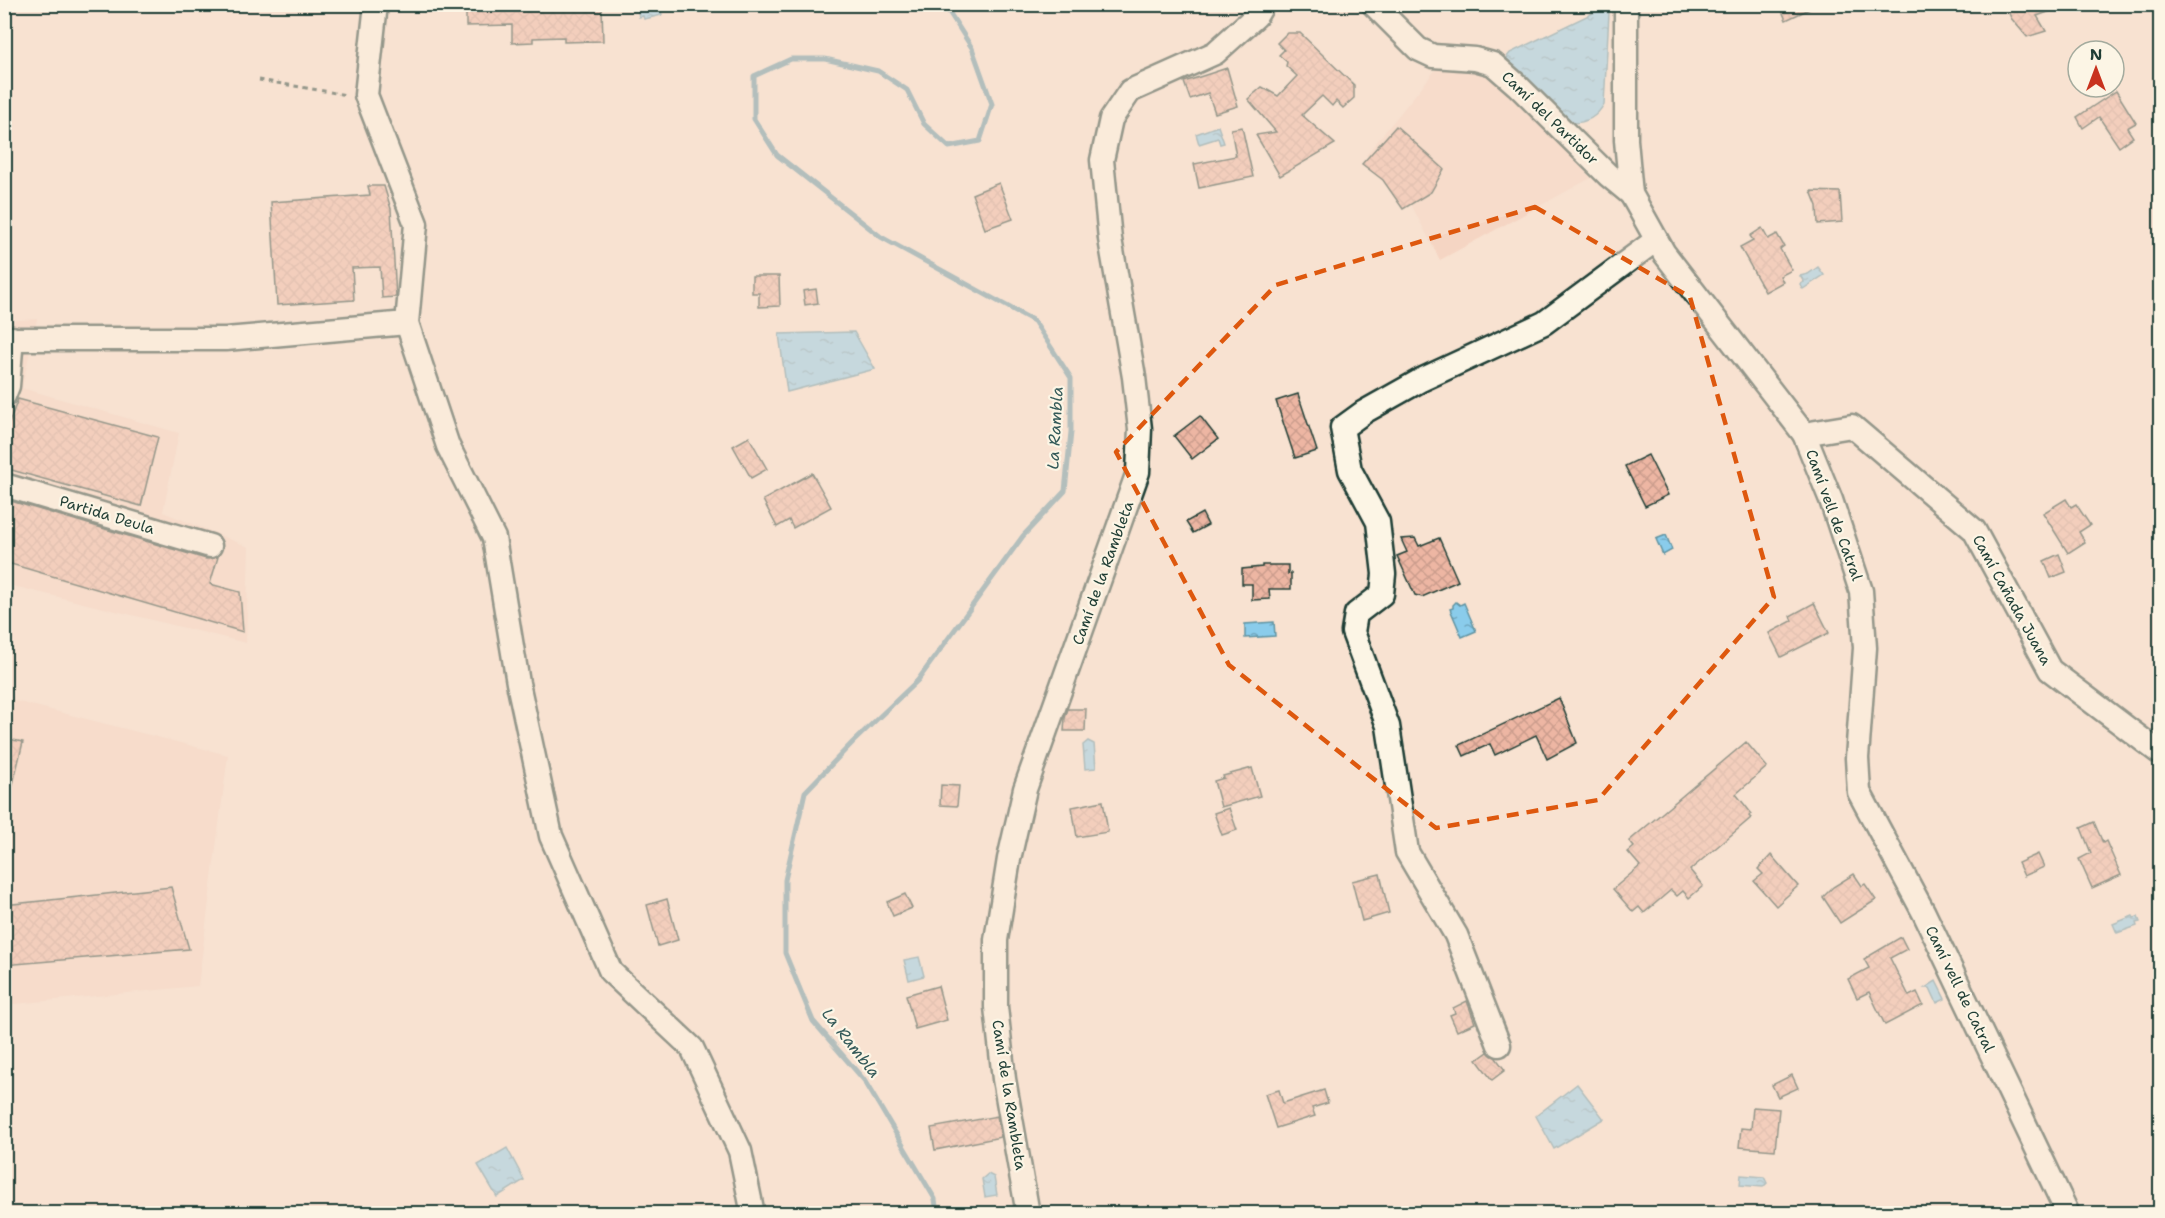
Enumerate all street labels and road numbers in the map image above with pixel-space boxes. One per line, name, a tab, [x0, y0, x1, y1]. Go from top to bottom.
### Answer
street label: Camí del Partidor	[1497, 67, 1603, 169]
street label: Camí vell de Catral	[1801, 447, 1867, 584]
street label: Partida Deula	[57, 491, 158, 539]
street label: Camí de la Rambleta	[1068, 498, 1139, 648]
street label: Camí Cañada Juana	[1968, 531, 2057, 669]
street label: Camí vell de Catral	[1921, 922, 2000, 1056]
street label: Camí de la Rambleta	[987, 1019, 1031, 1172]

